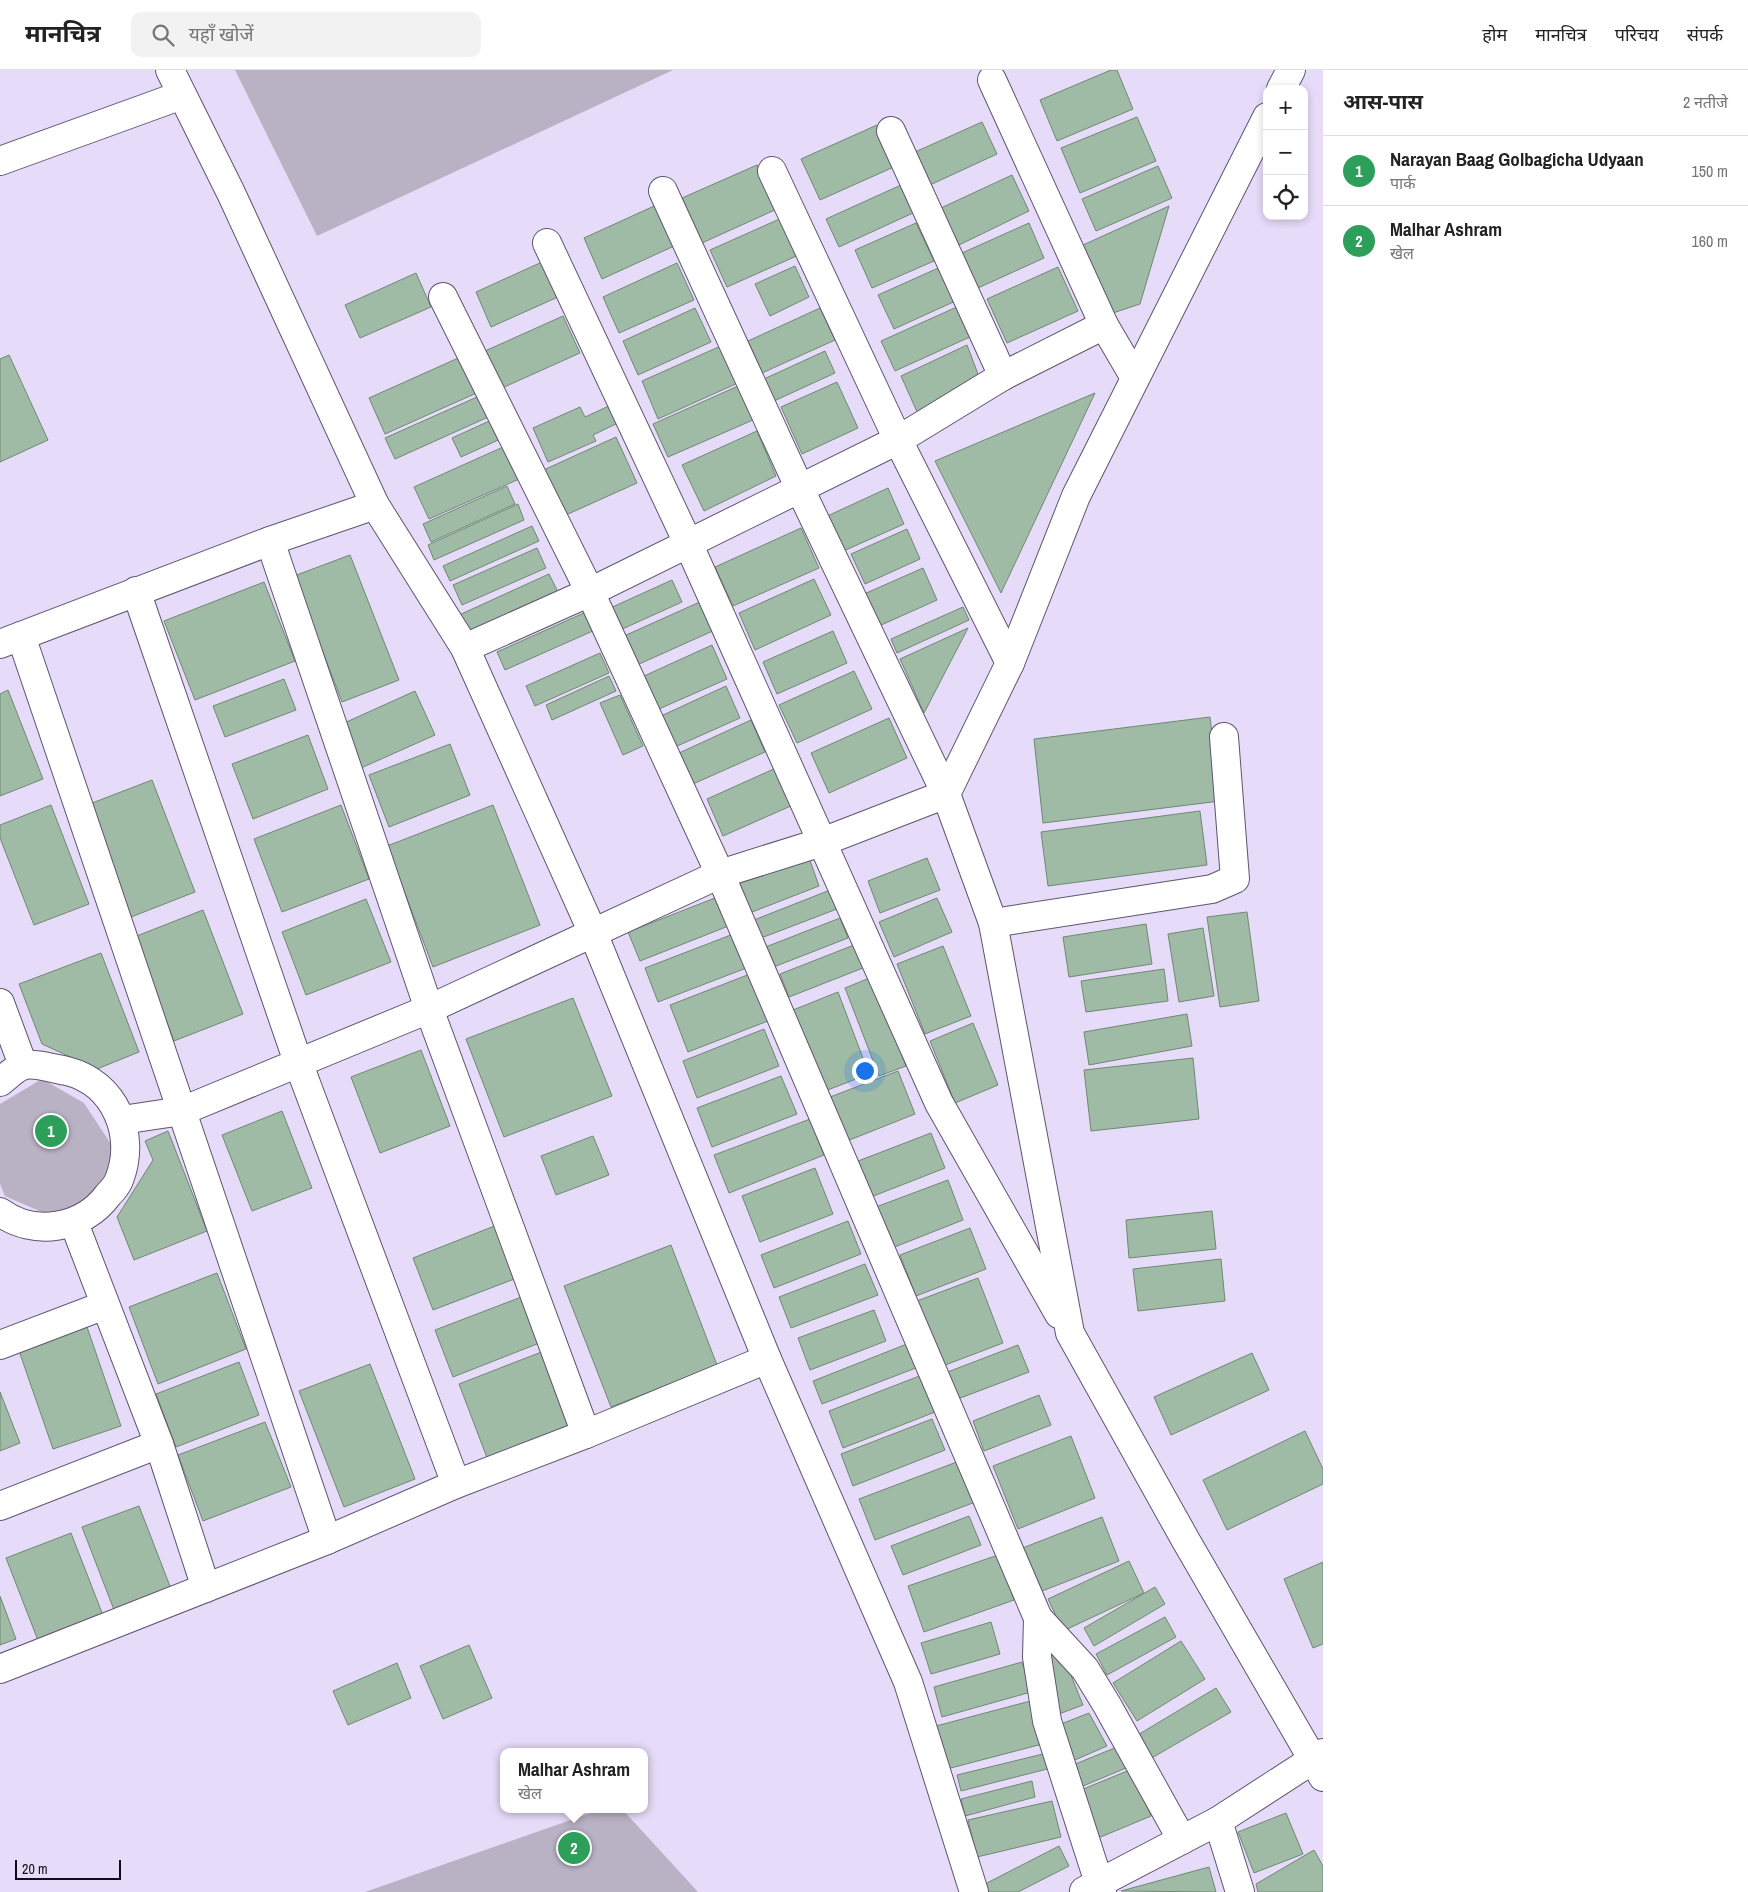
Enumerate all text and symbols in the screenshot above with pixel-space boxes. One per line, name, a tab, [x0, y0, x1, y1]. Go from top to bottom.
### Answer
search box	[131, 12, 481, 57]
text: मानचित्र	[25, 17, 101, 49]
icon: search	[149, 21, 177, 49]
text: यहाँ खोजें	[189, 21, 254, 47]
text: होम	[1482, 22, 1507, 47]
text: मानचित्र	[1535, 22, 1587, 47]
text: परिचय	[1615, 22, 1659, 47]
text: संपर्क	[1687, 22, 1723, 47]
map controls	[1263, 85, 1308, 220]
button: +	[1263, 85, 1308, 130]
text: आस-पास	[1343, 87, 1423, 116]
text: 2 नतीजे	[1683, 91, 1728, 113]
button: −	[1263, 130, 1308, 175]
text: Narayan Baag Golbagicha Udyaan	[1390, 146, 1644, 172]
text: 1	[1355, 160, 1363, 182]
text: 150 m	[1692, 160, 1728, 182]
text: पार्क	[1390, 172, 1416, 194]
button: locate	[1263, 175, 1308, 220]
text: Malhar Ashram	[1390, 216, 1502, 242]
text: 2	[1355, 230, 1363, 252]
text: 160 m	[1692, 230, 1728, 252]
text: खेल	[1390, 242, 1414, 264]
your location	[852, 1058, 878, 1084]
pin: 1	[35, 1112, 67, 1150]
popup	[500, 1748, 648, 1813]
text: Malhar Ashram	[518, 1756, 630, 1782]
text: खेल	[518, 1782, 542, 1804]
pin: 2	[558, 1829, 590, 1867]
scale bar	[15, 1857, 121, 1880]
text: 20 m	[22, 1860, 48, 1878]

